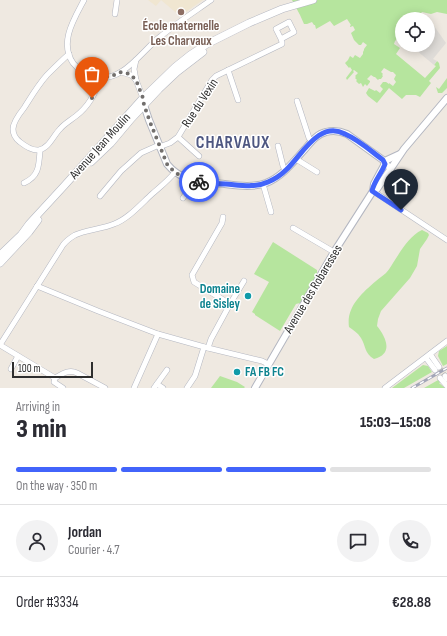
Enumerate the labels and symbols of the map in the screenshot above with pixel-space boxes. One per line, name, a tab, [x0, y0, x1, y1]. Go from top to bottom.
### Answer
marker: École maternelle Les Charvaux	[176, 7, 186, 17]
place label: École maternelle Les Charvaux	[143, 18, 220, 49]
pin	[75, 57, 109, 98]
street label: Rue du Vexin	[178, 76, 222, 130]
street label: Avenue Jean Moulin	[65, 110, 134, 183]
district label: CHARVAUX	[196, 133, 270, 153]
courier	[179, 162, 219, 202]
pin	[384, 169, 418, 210]
street label: Avenue des Robaresses	[280, 241, 346, 337]
place label: Domaine de Sisley	[200, 281, 241, 312]
marker: Domaine de Sisley	[243, 291, 253, 301]
scale bar	[12, 360, 93, 379]
place label: FA FB FC	[245, 364, 284, 380]
marker: FA FB FC	[232, 367, 242, 377]

